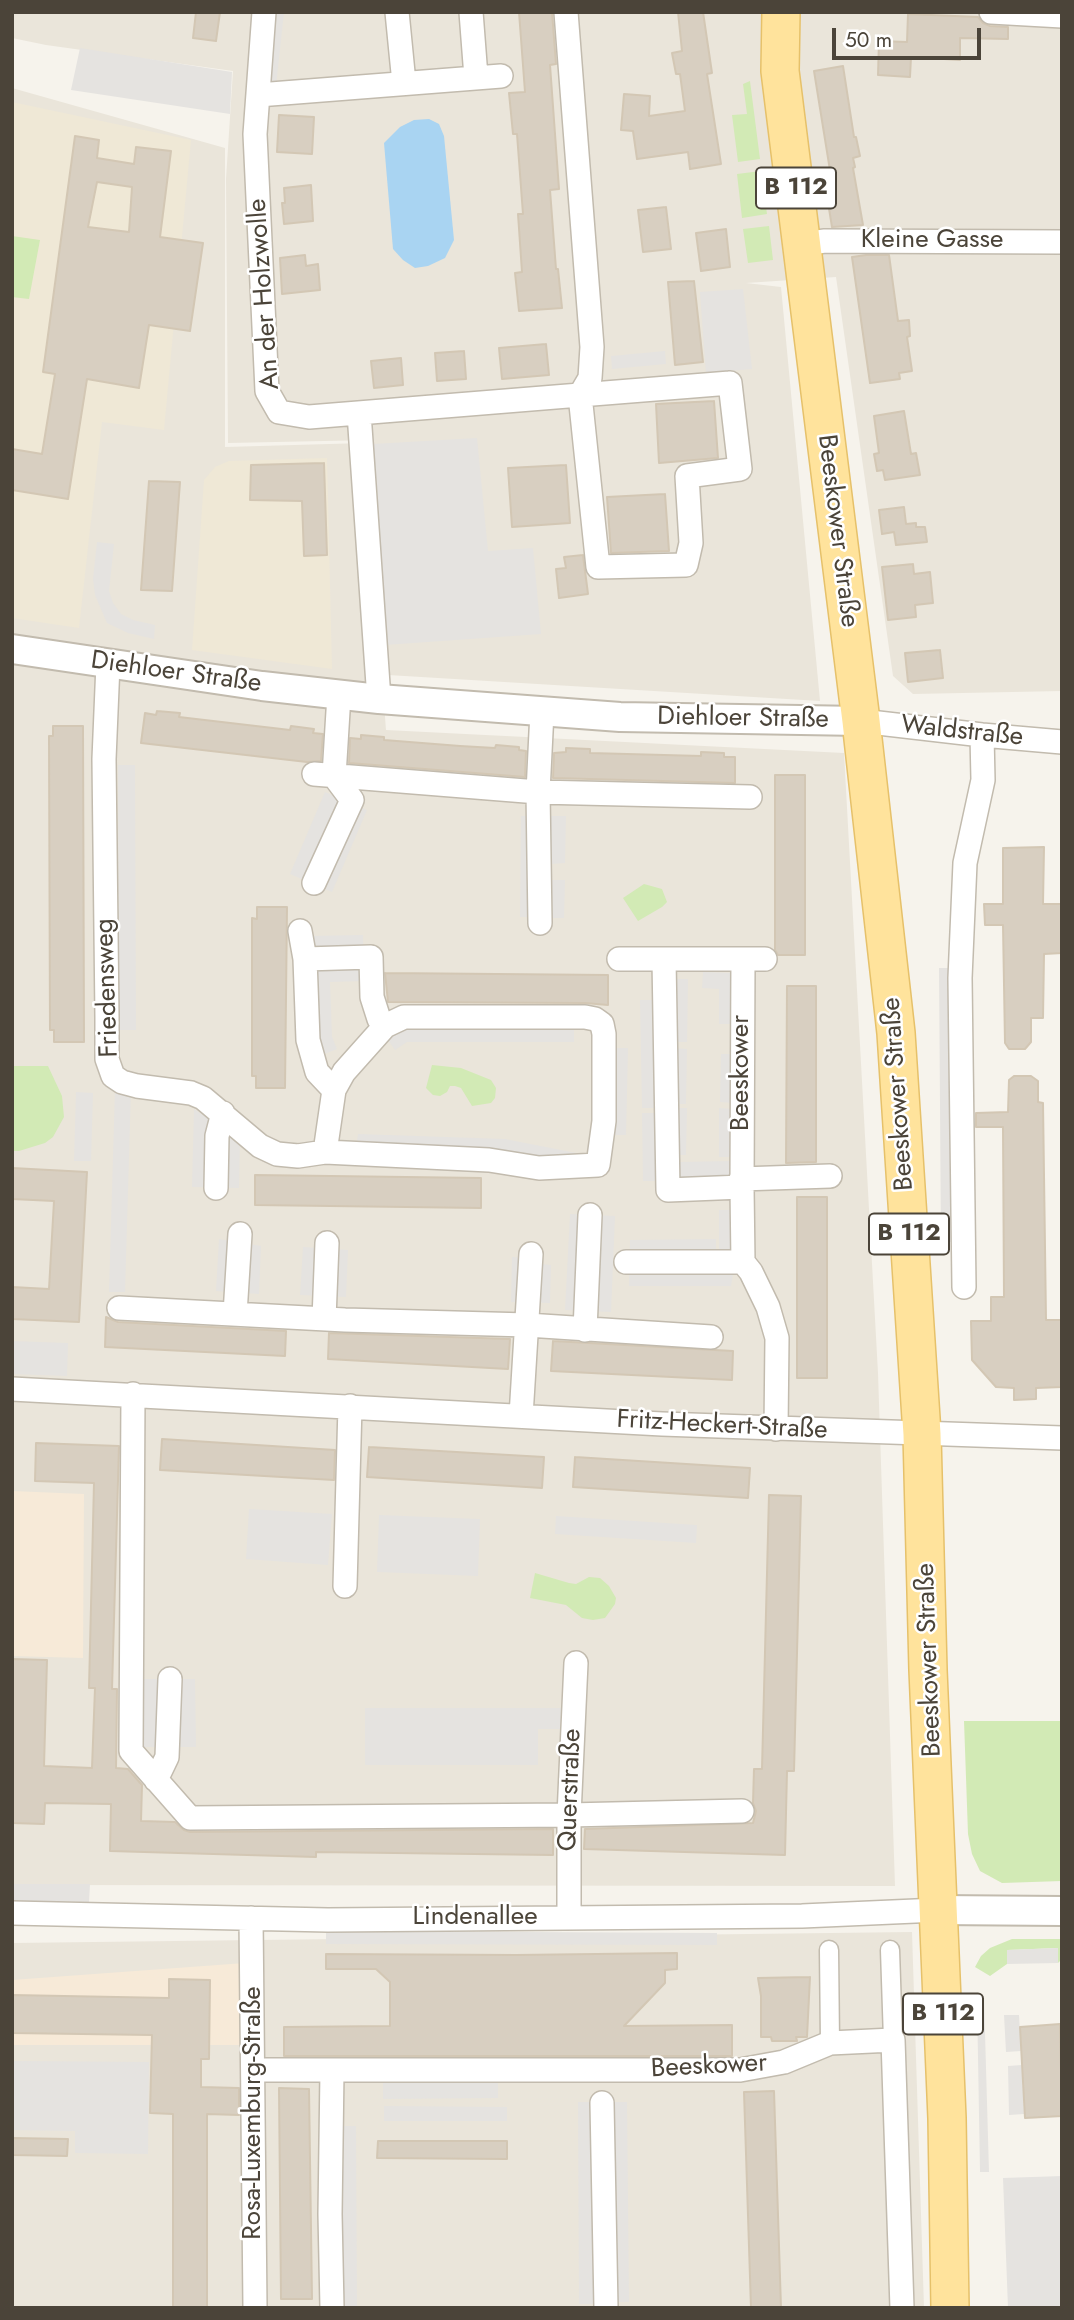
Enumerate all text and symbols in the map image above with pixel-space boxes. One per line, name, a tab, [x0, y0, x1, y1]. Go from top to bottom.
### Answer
scale bar	[836, 14, 985, 58]
text: 50 m	[845, 25, 892, 55]
road number: B 112	[756, 168, 836, 208]
street label: An der Holzwolle	[243, 197, 287, 391]
street label: Kleine Gasse	[861, 225, 1003, 257]
street label: Beeskower Straße	[810, 433, 864, 629]
street label: Diehloer Straße	[89, 646, 263, 700]
street label: Diehloer Straße	[657, 702, 829, 736]
street label: Waldstraße	[899, 710, 1025, 754]
street label: Friedensweg	[90, 918, 126, 1058]
street label: Beeskower Straße	[877, 996, 921, 1192]
street label: Beeskower	[726, 1015, 758, 1131]
road number: B 112	[869, 1214, 949, 1254]
street label: Fritz-Heckert-Straße	[616, 1405, 828, 1447]
street label: Beeskower Straße	[911, 1563, 949, 1757]
street label: Querstraße	[553, 1728, 589, 1852]
street label: Lindenallee	[412, 1902, 538, 1934]
street label: Rosa-Luxemburg-Straße	[238, 1986, 270, 2240]
road number: B 112	[903, 1994, 983, 2035]
street label: Beeskower	[650, 2048, 768, 2086]

